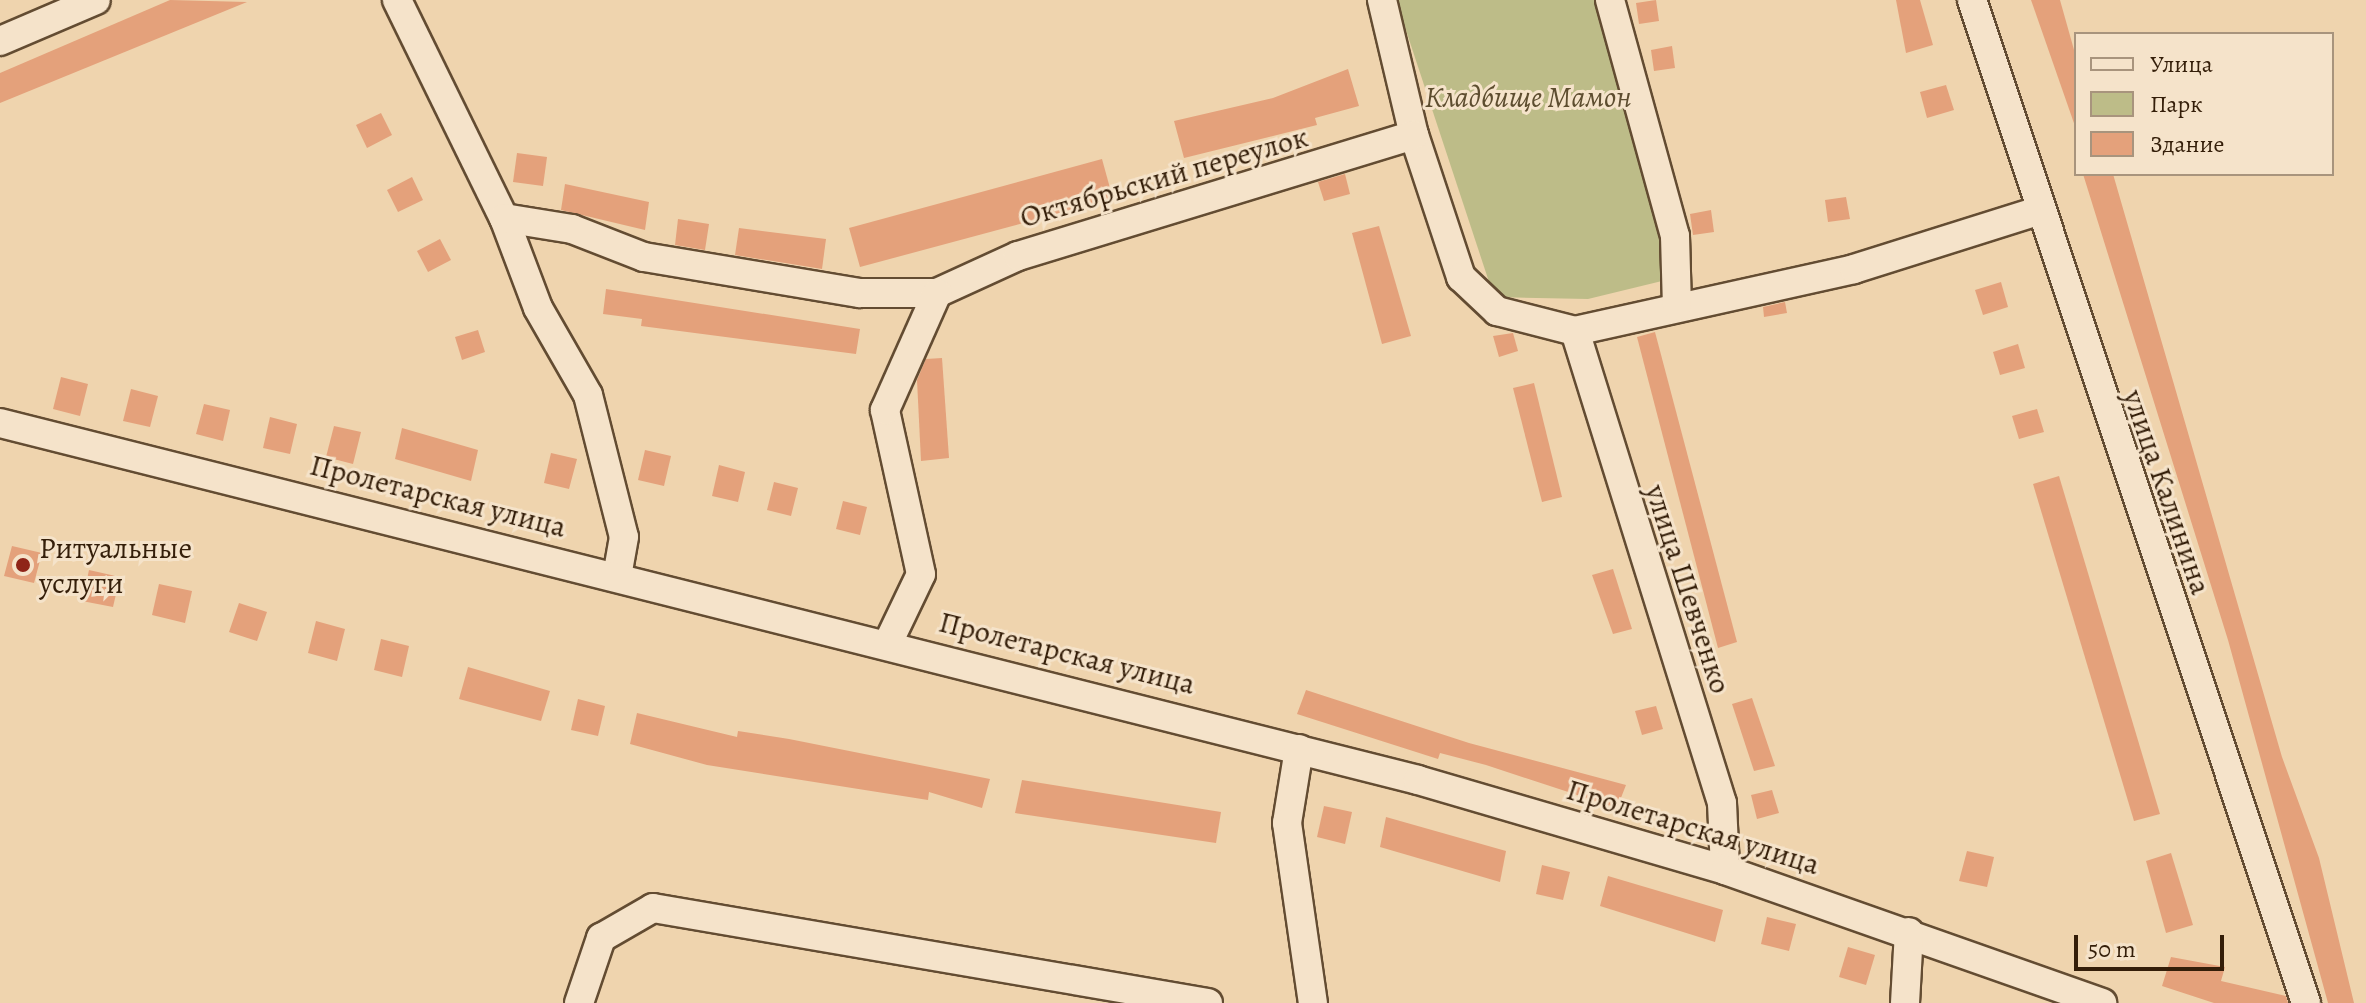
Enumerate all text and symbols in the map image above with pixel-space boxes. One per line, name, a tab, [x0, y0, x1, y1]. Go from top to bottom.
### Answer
legend	[2074, 32, 2334, 176]
text: Улица	[2150, 48, 2213, 80]
park label: Кладбище Мамон	[1425, 79, 1631, 115]
text: Парк	[2150, 88, 2203, 120]
street label: Октябрьский переулок	[1016, 119, 1312, 235]
text: Здание	[2150, 128, 2225, 160]
street label: улица Калинина	[2115, 385, 2219, 599]
street label: Пролетарская улица	[306, 447, 570, 545]
street label: улица Шевченко	[1637, 480, 1739, 698]
place label: Ритуальные услуги	[39, 530, 192, 600]
marker: Ритуальные услуги	[14, 556, 32, 574]
street label: Пролетарская улица	[935, 604, 1199, 702]
street label: Пролетарская улица	[1562, 771, 1824, 883]
scale bar	[2078, 919, 2228, 969]
text: 50 m	[2088, 933, 2136, 965]

